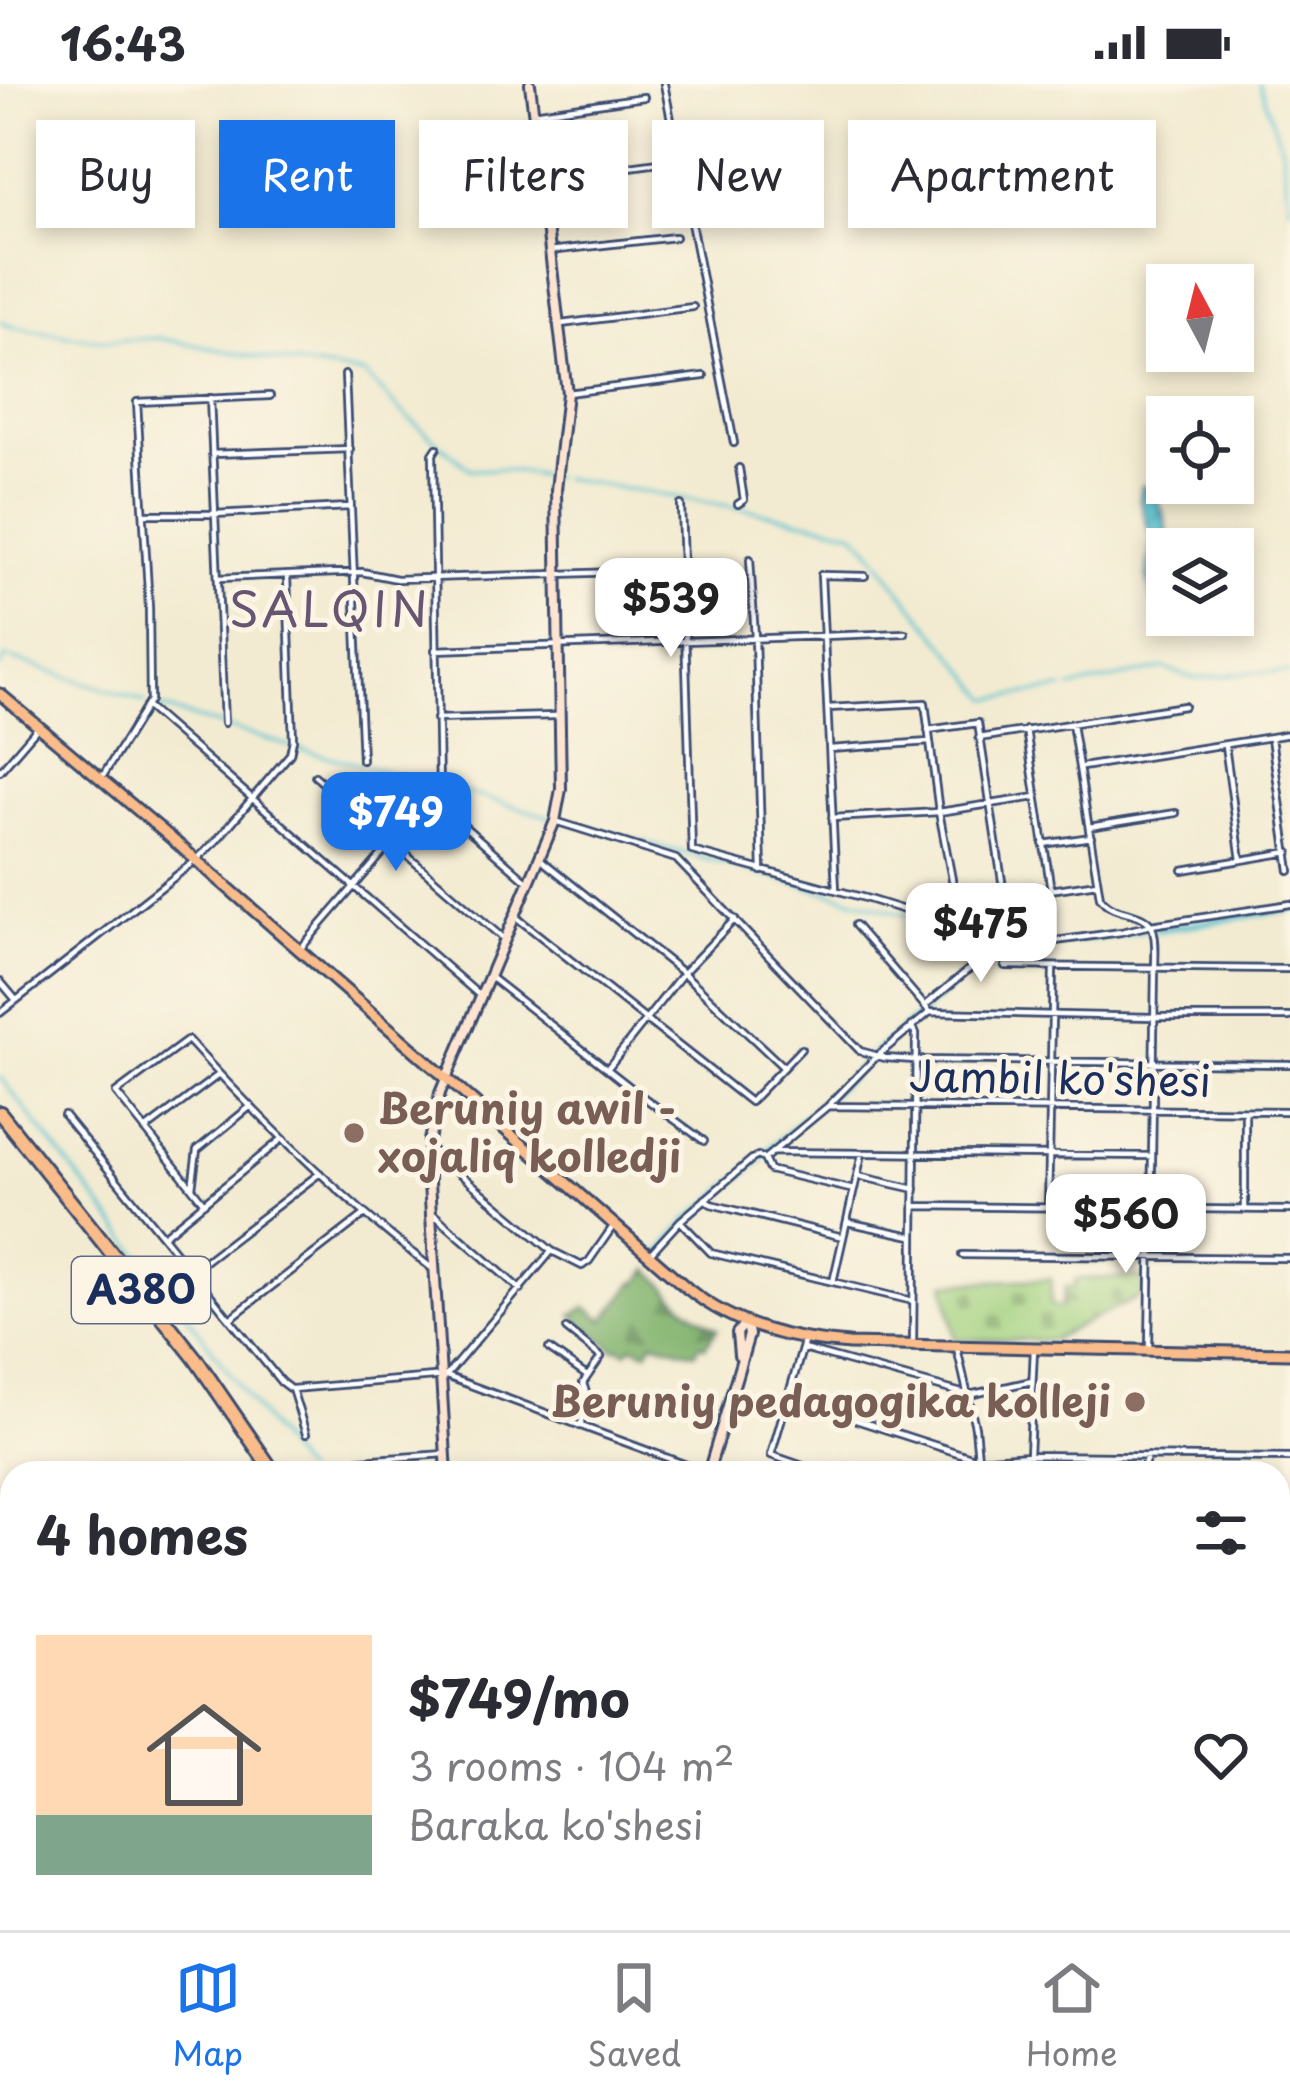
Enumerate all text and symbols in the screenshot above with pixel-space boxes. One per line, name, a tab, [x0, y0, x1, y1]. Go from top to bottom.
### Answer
text: 16:43	[60, 8, 186, 76]
chip: Buy	[36, 120, 195, 228]
chip: Rent	[219, 120, 395, 228]
chip: Filters	[419, 120, 628, 228]
chip: New	[652, 120, 824, 228]
chip: Apartment	[848, 120, 1156, 228]
north arrow	[1146, 264, 1254, 372]
map controls	[1146, 264, 1254, 636]
button: locate	[1146, 396, 1254, 504]
button: layers	[1146, 528, 1254, 636]
pin: $539	[600, 558, 742, 660]
text: $539	[622, 567, 720, 626]
district label: SALQIN	[229, 571, 431, 643]
pin: $749	[325, 772, 467, 874]
text: $749	[348, 781, 444, 840]
pin: $475	[910, 883, 1052, 985]
text: $475	[933, 892, 1029, 951]
street label: Jambil ko'shesi	[908, 1042, 1212, 1111]
place label: Beruniy awil - xojaliq kolledji	[378, 1075, 681, 1186]
marker: Beruniy awil - xojaliq kolledji	[341, 1120, 367, 1146]
pin: $560	[1055, 1174, 1197, 1276]
text: $560	[1073, 1183, 1179, 1242]
road number: A380	[72, 1257, 210, 1323]
place label: Beruniy pedagogika kolleji	[551, 1368, 1111, 1431]
marker: Beruniy pedagogika kolleji	[1122, 1389, 1148, 1415]
text: 4 homes	[36, 1495, 248, 1572]
icon: filters	[1188, 1500, 1254, 1566]
text: $749/mo	[408, 1658, 630, 1735]
icon: home	[132, 1683, 276, 1827]
icon: heart	[1188, 1722, 1254, 1788]
text: 3 rooms · 104 m²	[408, 1735, 734, 1794]
text: Baraka ko'shesi	[408, 1794, 703, 1853]
tab: Map	[172, 1955, 243, 2077]
tab: Saved	[588, 1955, 681, 2077]
tab: Home	[1026, 1955, 1118, 2077]

